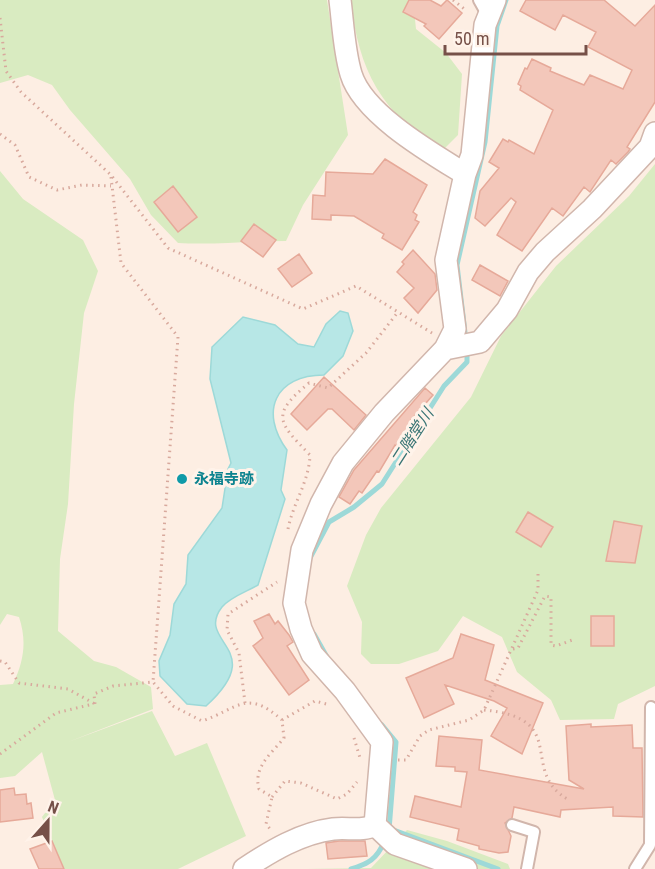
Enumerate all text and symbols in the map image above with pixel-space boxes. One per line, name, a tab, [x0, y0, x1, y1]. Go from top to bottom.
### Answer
scale bar	[445, 18, 586, 56]
text: 50 m	[454, 28, 489, 49]
water label: 二階堂川	[387, 403, 438, 469]
place label: 永福寺跡	[194, 470, 254, 488]
marker: 永福寺跡	[175, 472, 189, 486]
north arrow	[18, 791, 78, 851]
text: N	[45, 797, 61, 818]

